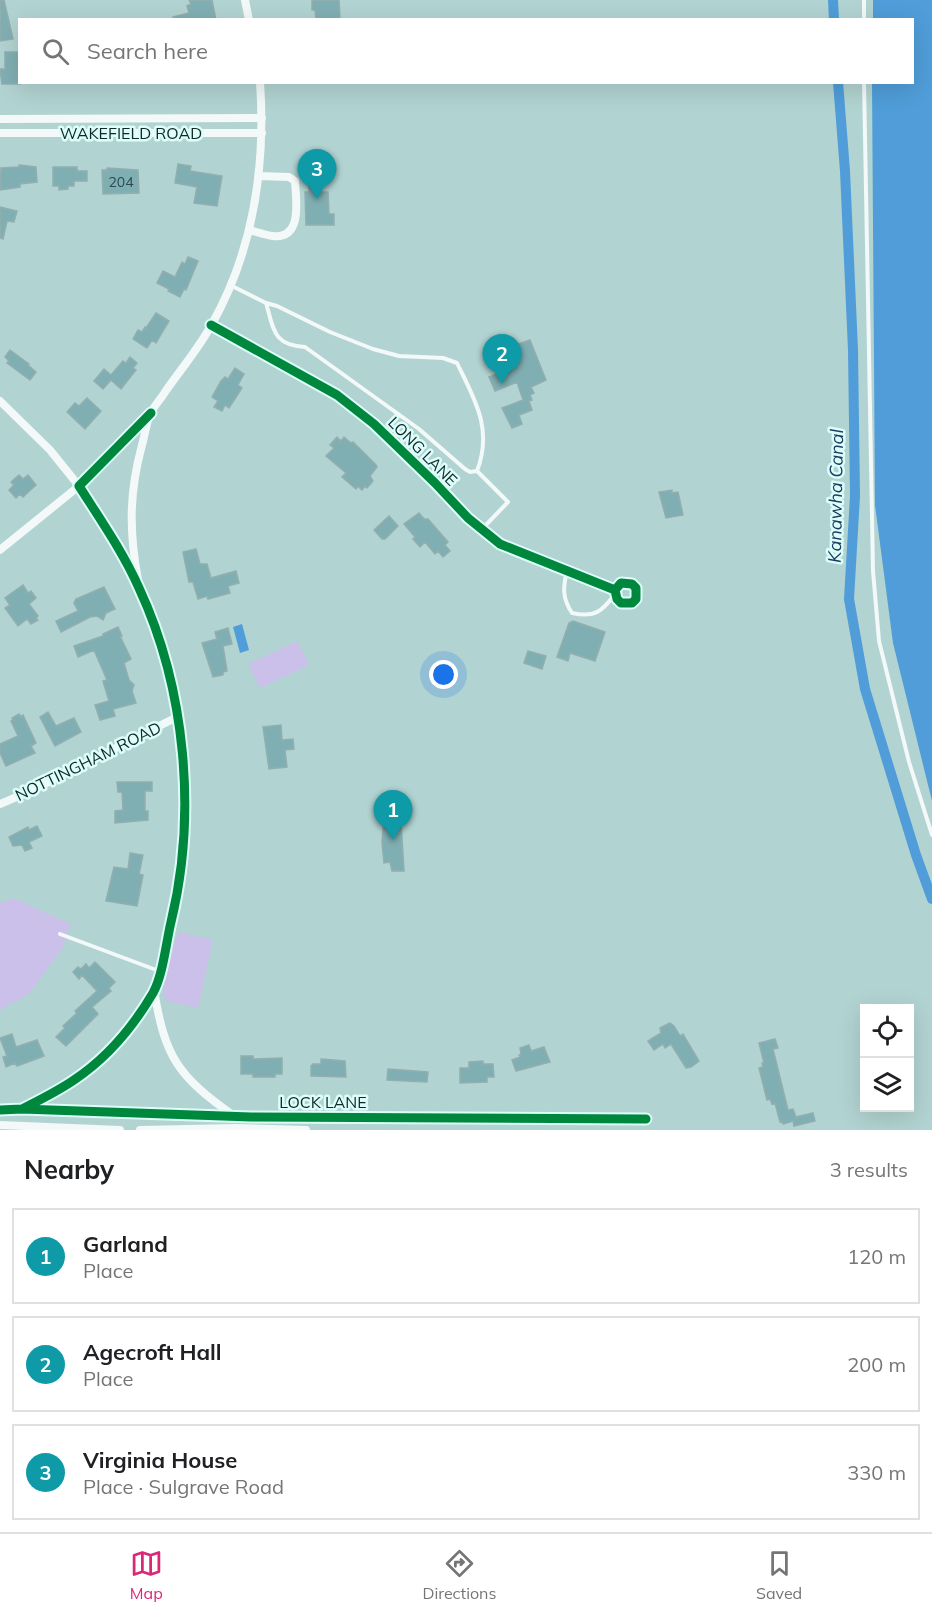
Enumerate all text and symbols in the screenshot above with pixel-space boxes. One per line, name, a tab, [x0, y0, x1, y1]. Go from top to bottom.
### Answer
search box	[18, 18, 914, 84]
icon: search	[39, 35, 72, 68]
text: Search here	[87, 37, 208, 65]
street label: WAKEFIELD ROAD	[60, 123, 202, 143]
pin: 3	[298, 150, 336, 199]
house number: 204	[108, 173, 134, 191]
pin: 2	[482, 334, 522, 384]
street label: LONG LANE	[384, 412, 462, 490]
water label: Kanawha Canal	[823, 428, 848, 563]
your location	[429, 660, 458, 689]
street label: NOTTINGHAM ROAD	[12, 717, 164, 805]
pin: 1	[374, 790, 412, 840]
map controls	[860, 1004, 914, 1112]
button: locate	[860, 1004, 914, 1058]
button: layers	[860, 1058, 914, 1112]
street label: LOCK LANE	[279, 1092, 367, 1112]
text: Nearby	[24, 1153, 114, 1186]
text: 3 results	[830, 1157, 908, 1182]
text: Garland	[83, 1230, 168, 1258]
text: 1	[40, 1244, 52, 1269]
text: 120 m	[847, 1244, 906, 1269]
text: Place	[83, 1258, 133, 1283]
text: Agecroft Hall	[83, 1338, 222, 1366]
text: 2	[40, 1352, 52, 1377]
text: 200 m	[847, 1352, 906, 1377]
text: Place	[83, 1366, 133, 1391]
text: Virginia House	[83, 1446, 237, 1474]
text: 3	[40, 1460, 52, 1485]
text: 330 m	[847, 1460, 906, 1485]
text: Place · Sulgrave Road	[83, 1474, 284, 1499]
tab: Map	[130, 1547, 163, 1603]
tab: Directions	[422, 1547, 496, 1603]
tab: Saved	[756, 1547, 802, 1603]

